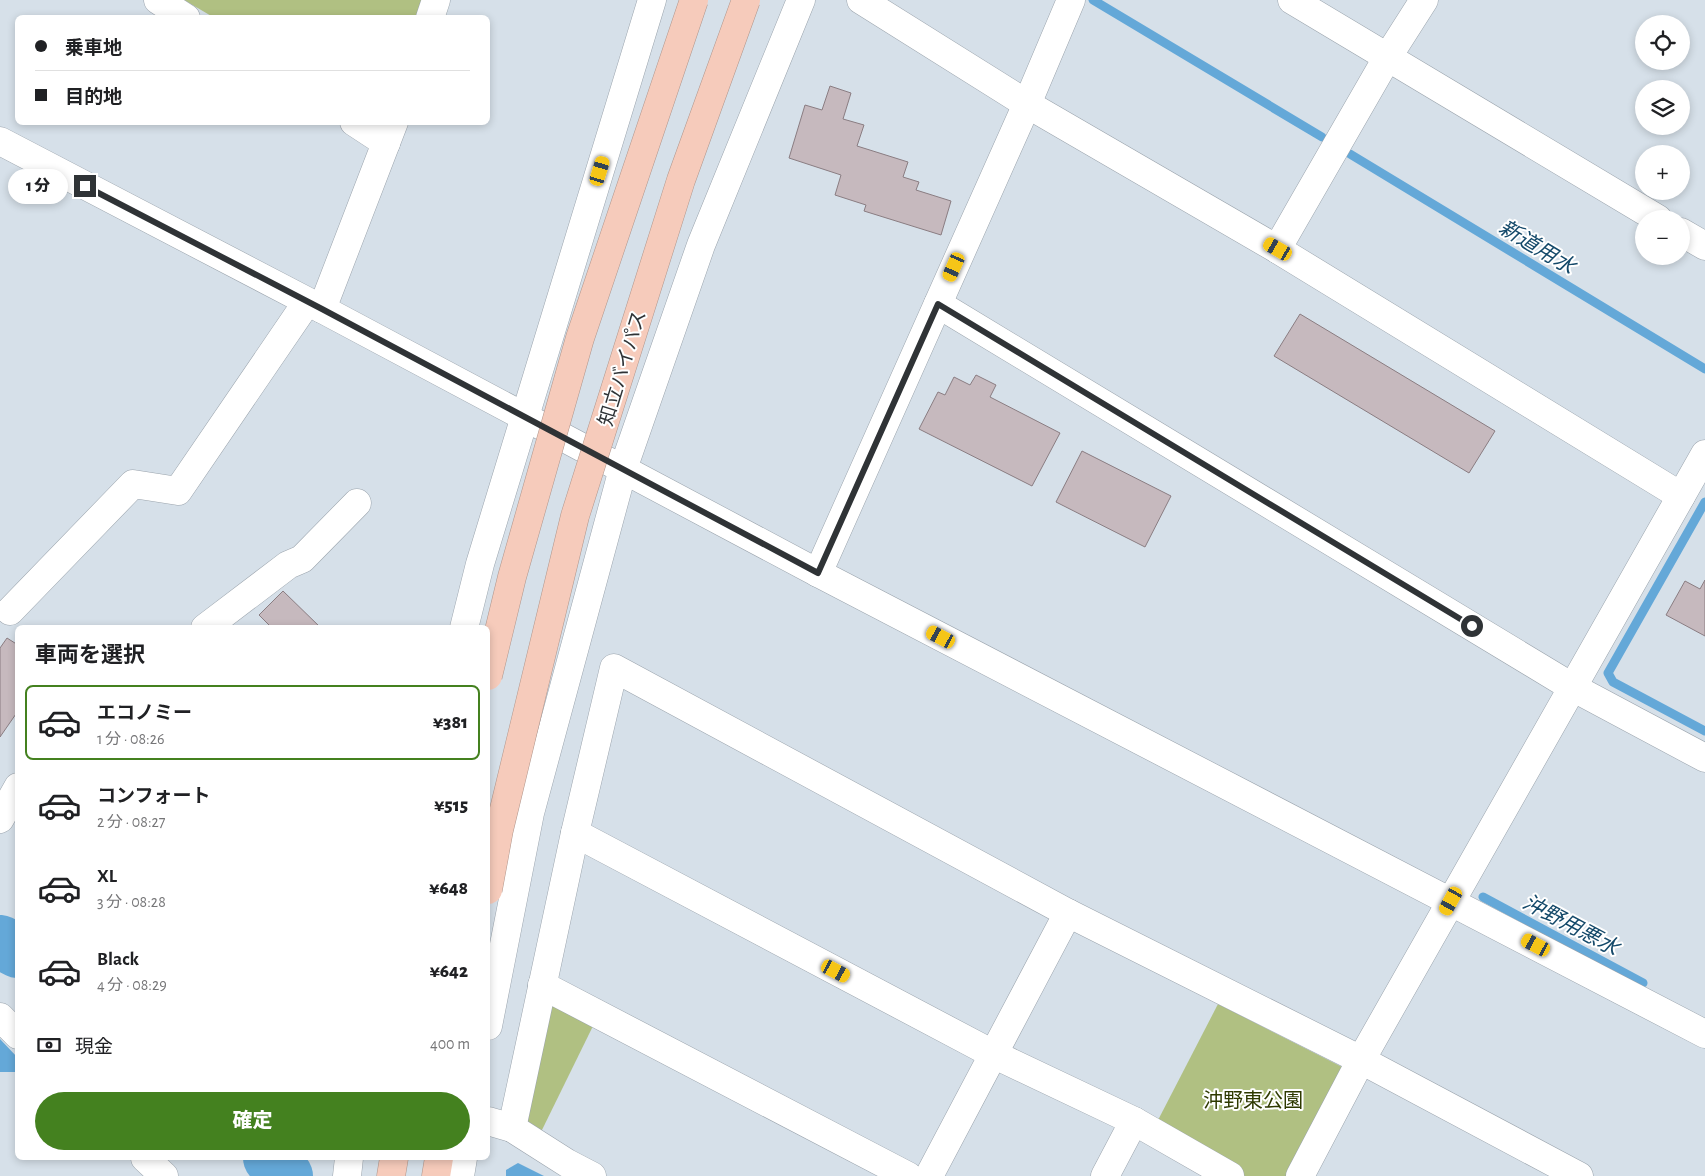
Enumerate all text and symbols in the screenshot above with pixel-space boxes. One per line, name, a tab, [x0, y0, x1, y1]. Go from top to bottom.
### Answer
map controls	[1635, 15, 1690, 265]
button: locate	[1635, 15, 1690, 70]
text: 乗車地	[65, 39, 122, 58]
button: layers	[1635, 80, 1690, 135]
text: 目的地	[65, 88, 122, 107]
button: +	[1635, 145, 1690, 200]
car	[588, 154, 611, 188]
callout: 1 分	[8, 168, 68, 204]
route end	[74, 175, 96, 197]
text: 1 分	[26, 178, 50, 194]
button: −	[1635, 210, 1690, 265]
water label: 新道用水	[1495, 216, 1580, 279]
car	[1261, 235, 1294, 263]
car	[941, 250, 966, 284]
street label: 知立バイパス	[594, 308, 650, 428]
route start	[1461, 615, 1483, 637]
car	[924, 623, 957, 651]
text: 車両を選択	[35, 644, 145, 666]
icon: car	[37, 700, 82, 745]
text: エコノミー	[97, 704, 192, 723]
text: ¥381	[433, 713, 468, 732]
text: 1 分 · 08:26	[97, 731, 165, 747]
icon: car	[37, 783, 82, 828]
text: コンフォート	[97, 787, 210, 806]
text: ¥515	[434, 796, 468, 815]
text: 2 分 · 08:27	[97, 814, 166, 830]
icon: car	[37, 866, 82, 911]
text: XL	[97, 867, 117, 886]
text: ¥648	[429, 879, 468, 898]
car	[1437, 884, 1464, 918]
water label: 沖野用悪水	[1519, 891, 1624, 960]
text: 3 分 · 08:28	[97, 894, 166, 910]
car	[1519, 931, 1552, 959]
icon: car	[37, 949, 82, 994]
text: Black	[97, 950, 139, 969]
car	[819, 957, 852, 985]
text: ¥642	[429, 962, 468, 981]
text: 4 分 · 08:29	[97, 977, 167, 993]
icon: cash	[35, 1031, 63, 1059]
text: 400 m	[430, 1036, 470, 1052]
text: 現金	[75, 1038, 113, 1057]
park label: 沖野東公園	[1203, 1090, 1303, 1111]
button: 確定	[35, 1092, 470, 1150]

